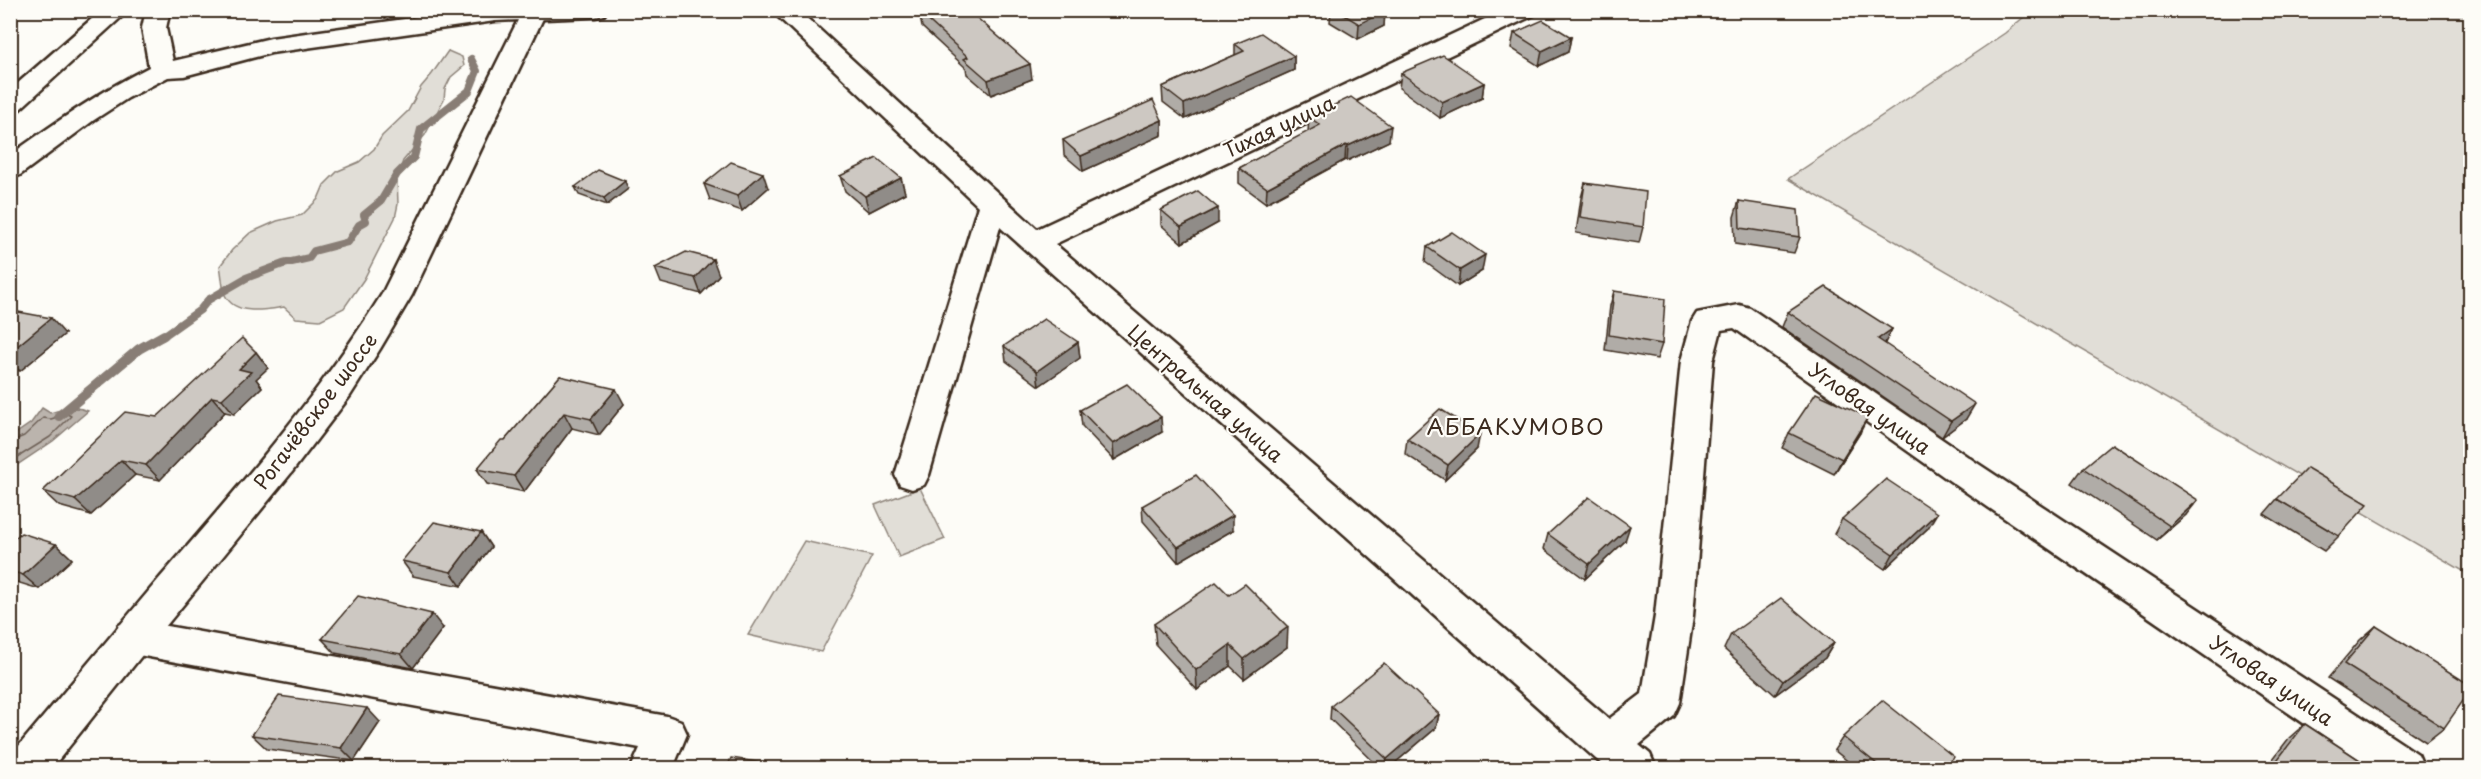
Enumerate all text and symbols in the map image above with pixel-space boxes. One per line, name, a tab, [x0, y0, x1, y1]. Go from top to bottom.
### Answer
street label: Тихая улица	[1218, 87, 1340, 165]
street label: Центральная улица	[1122, 317, 1291, 469]
street label: Рогачёвское шоссе	[246, 326, 384, 496]
street label: Угловая улица	[1803, 355, 1938, 462]
district label: АББАКУМОВО	[1427, 409, 1605, 442]
street label: Угловая улица	[2204, 627, 2340, 733]

